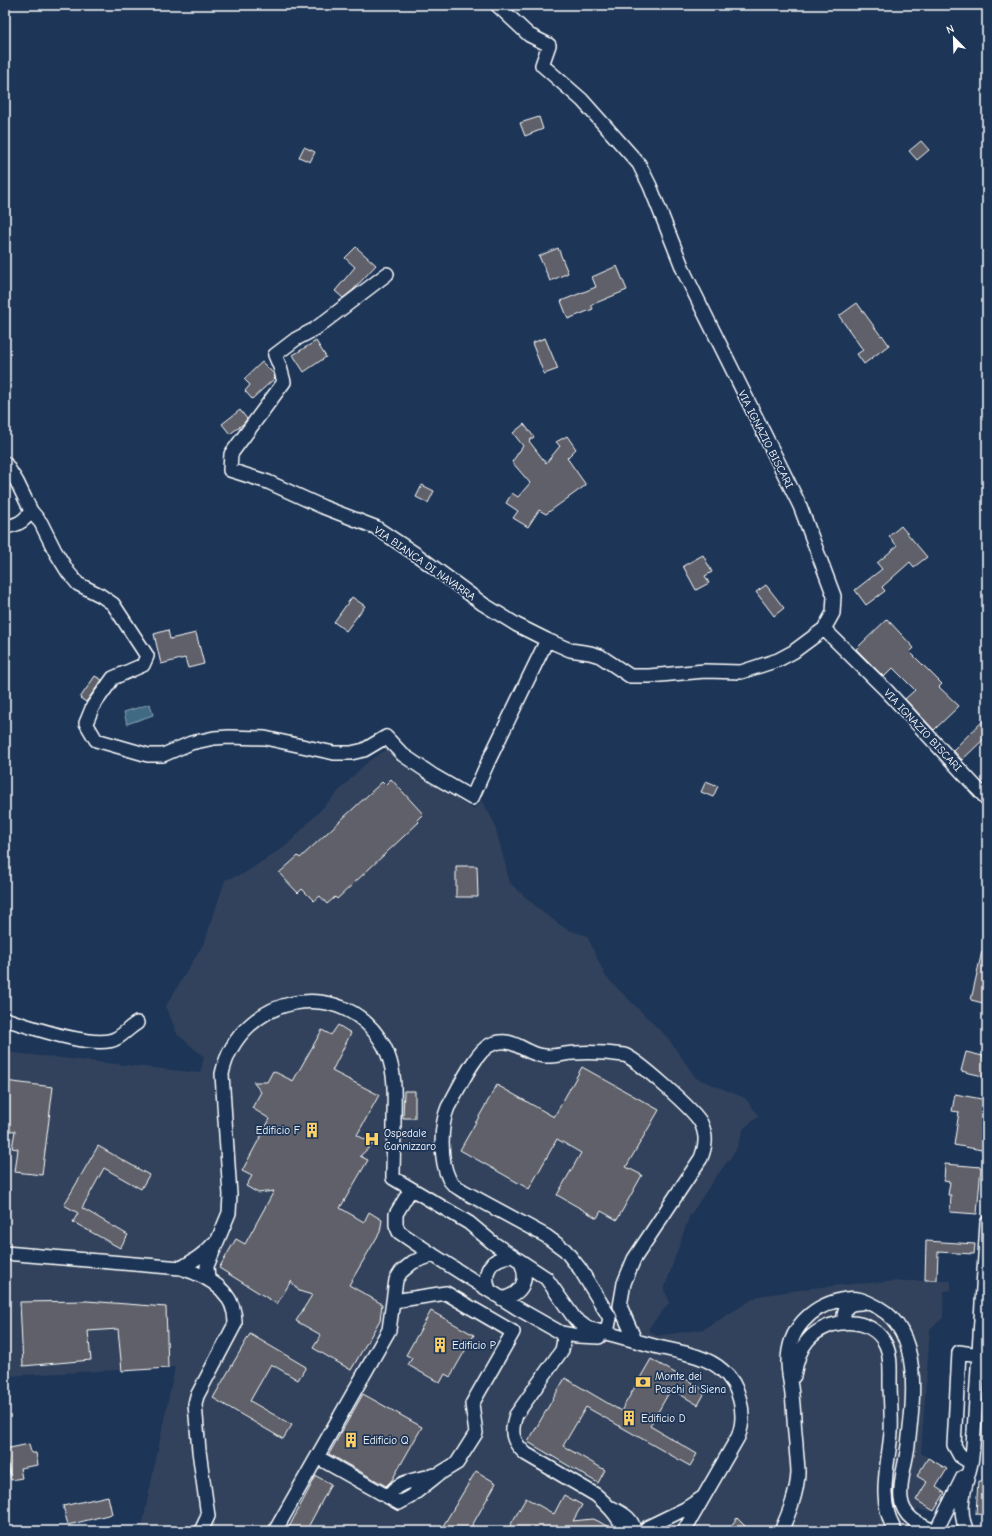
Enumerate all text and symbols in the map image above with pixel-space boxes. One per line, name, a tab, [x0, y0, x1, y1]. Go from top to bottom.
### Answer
north arrow	[934, 18, 974, 58]
text: N	[944, 22, 956, 37]
street label: VIA IGNAZIO BISCARI	[735, 388, 796, 490]
street label: VIA BIANCA DI NAVARRA	[372, 523, 478, 604]
street label: VIA IGNAZIO BISCARI	[881, 686, 964, 774]
building icon: Edificio F	[303, 1121, 321, 1139]
place label: Edificio F	[256, 1124, 301, 1137]
place label: Ospedale Cannizzaro	[384, 1127, 436, 1153]
hospital icon: Ospedale Cannizzaro	[363, 1130, 381, 1148]
building icon: Edificio P	[431, 1336, 449, 1354]
place label: Edificio P	[452, 1339, 496, 1352]
place label: Monte dei Paschi di Siena	[655, 1370, 726, 1396]
bank icon: Monte dei Paschi di Siena	[634, 1373, 652, 1391]
building icon: Edificio D	[620, 1409, 638, 1427]
place label: Edificio D	[641, 1412, 686, 1425]
building icon: Edificio Q	[342, 1431, 360, 1449]
place label: Edificio Q	[363, 1434, 409, 1447]

